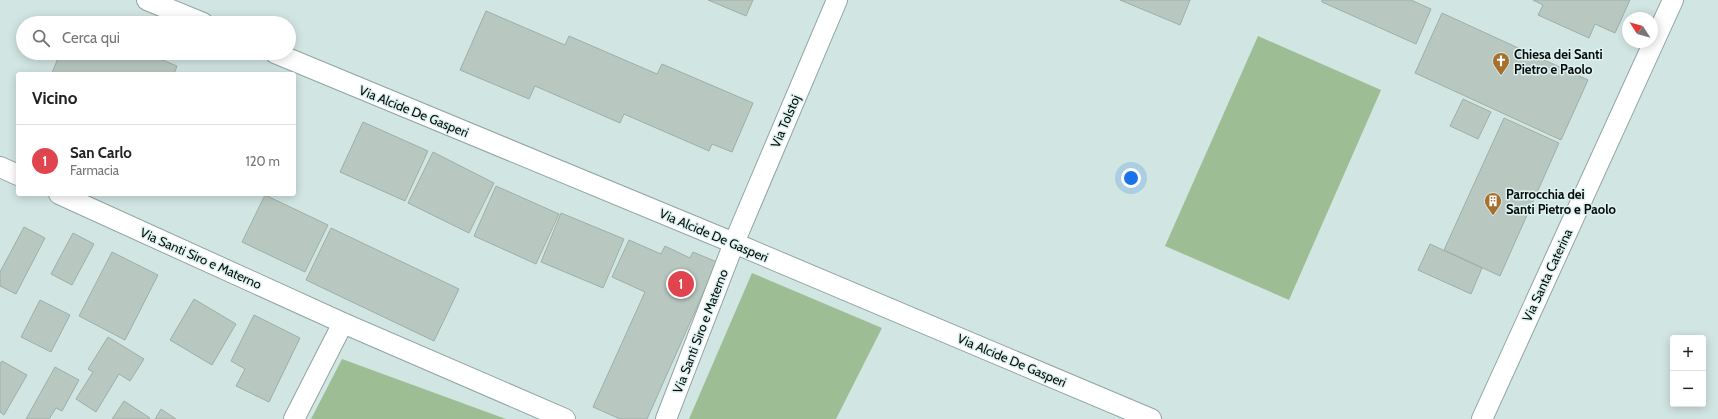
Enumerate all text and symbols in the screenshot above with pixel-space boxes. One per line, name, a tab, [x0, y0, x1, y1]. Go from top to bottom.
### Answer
north arrow	[1622, 12, 1658, 48]
search box	[16, 16, 296, 60]
icon: search	[30, 27, 52, 49]
text: Cerca qui	[62, 29, 120, 47]
place label: Chiesa dei Santi Pietro e Paolo	[1514, 46, 1603, 77]
church icon: Chiesa dei Santi Pietro e Paolo	[1491, 51, 1511, 76]
street label: Via Alcide De Gasperi	[357, 82, 471, 140]
text: Vicino	[32, 88, 77, 108]
street label: Via Tolstoj	[767, 92, 804, 150]
text: San Carlo	[70, 144, 132, 162]
text: 1	[43, 153, 47, 169]
text: 120 m	[246, 153, 280, 169]
text: Farmacia	[70, 162, 119, 178]
your location	[1121, 168, 1141, 188]
place label: Parrocchia dei Santi Pietro e Paolo	[1506, 186, 1617, 217]
building icon: Parrocchia dei Santi Pietro e Paolo	[1483, 191, 1503, 216]
street label: Via Alcide De Gasperi	[657, 205, 771, 265]
street label: Via Santi Siro e Materno	[138, 224, 264, 292]
street label: Via Santa Caterina	[1519, 225, 1576, 324]
street label: Via Santi Siro e Materno	[669, 267, 731, 395]
pin: 1	[668, 269, 694, 299]
street label: Via Alcide De Gasperi	[955, 330, 1069, 390]
map controls	[1670, 335, 1706, 407]
button: +	[1670, 335, 1706, 371]
button: −	[1670, 371, 1706, 407]

